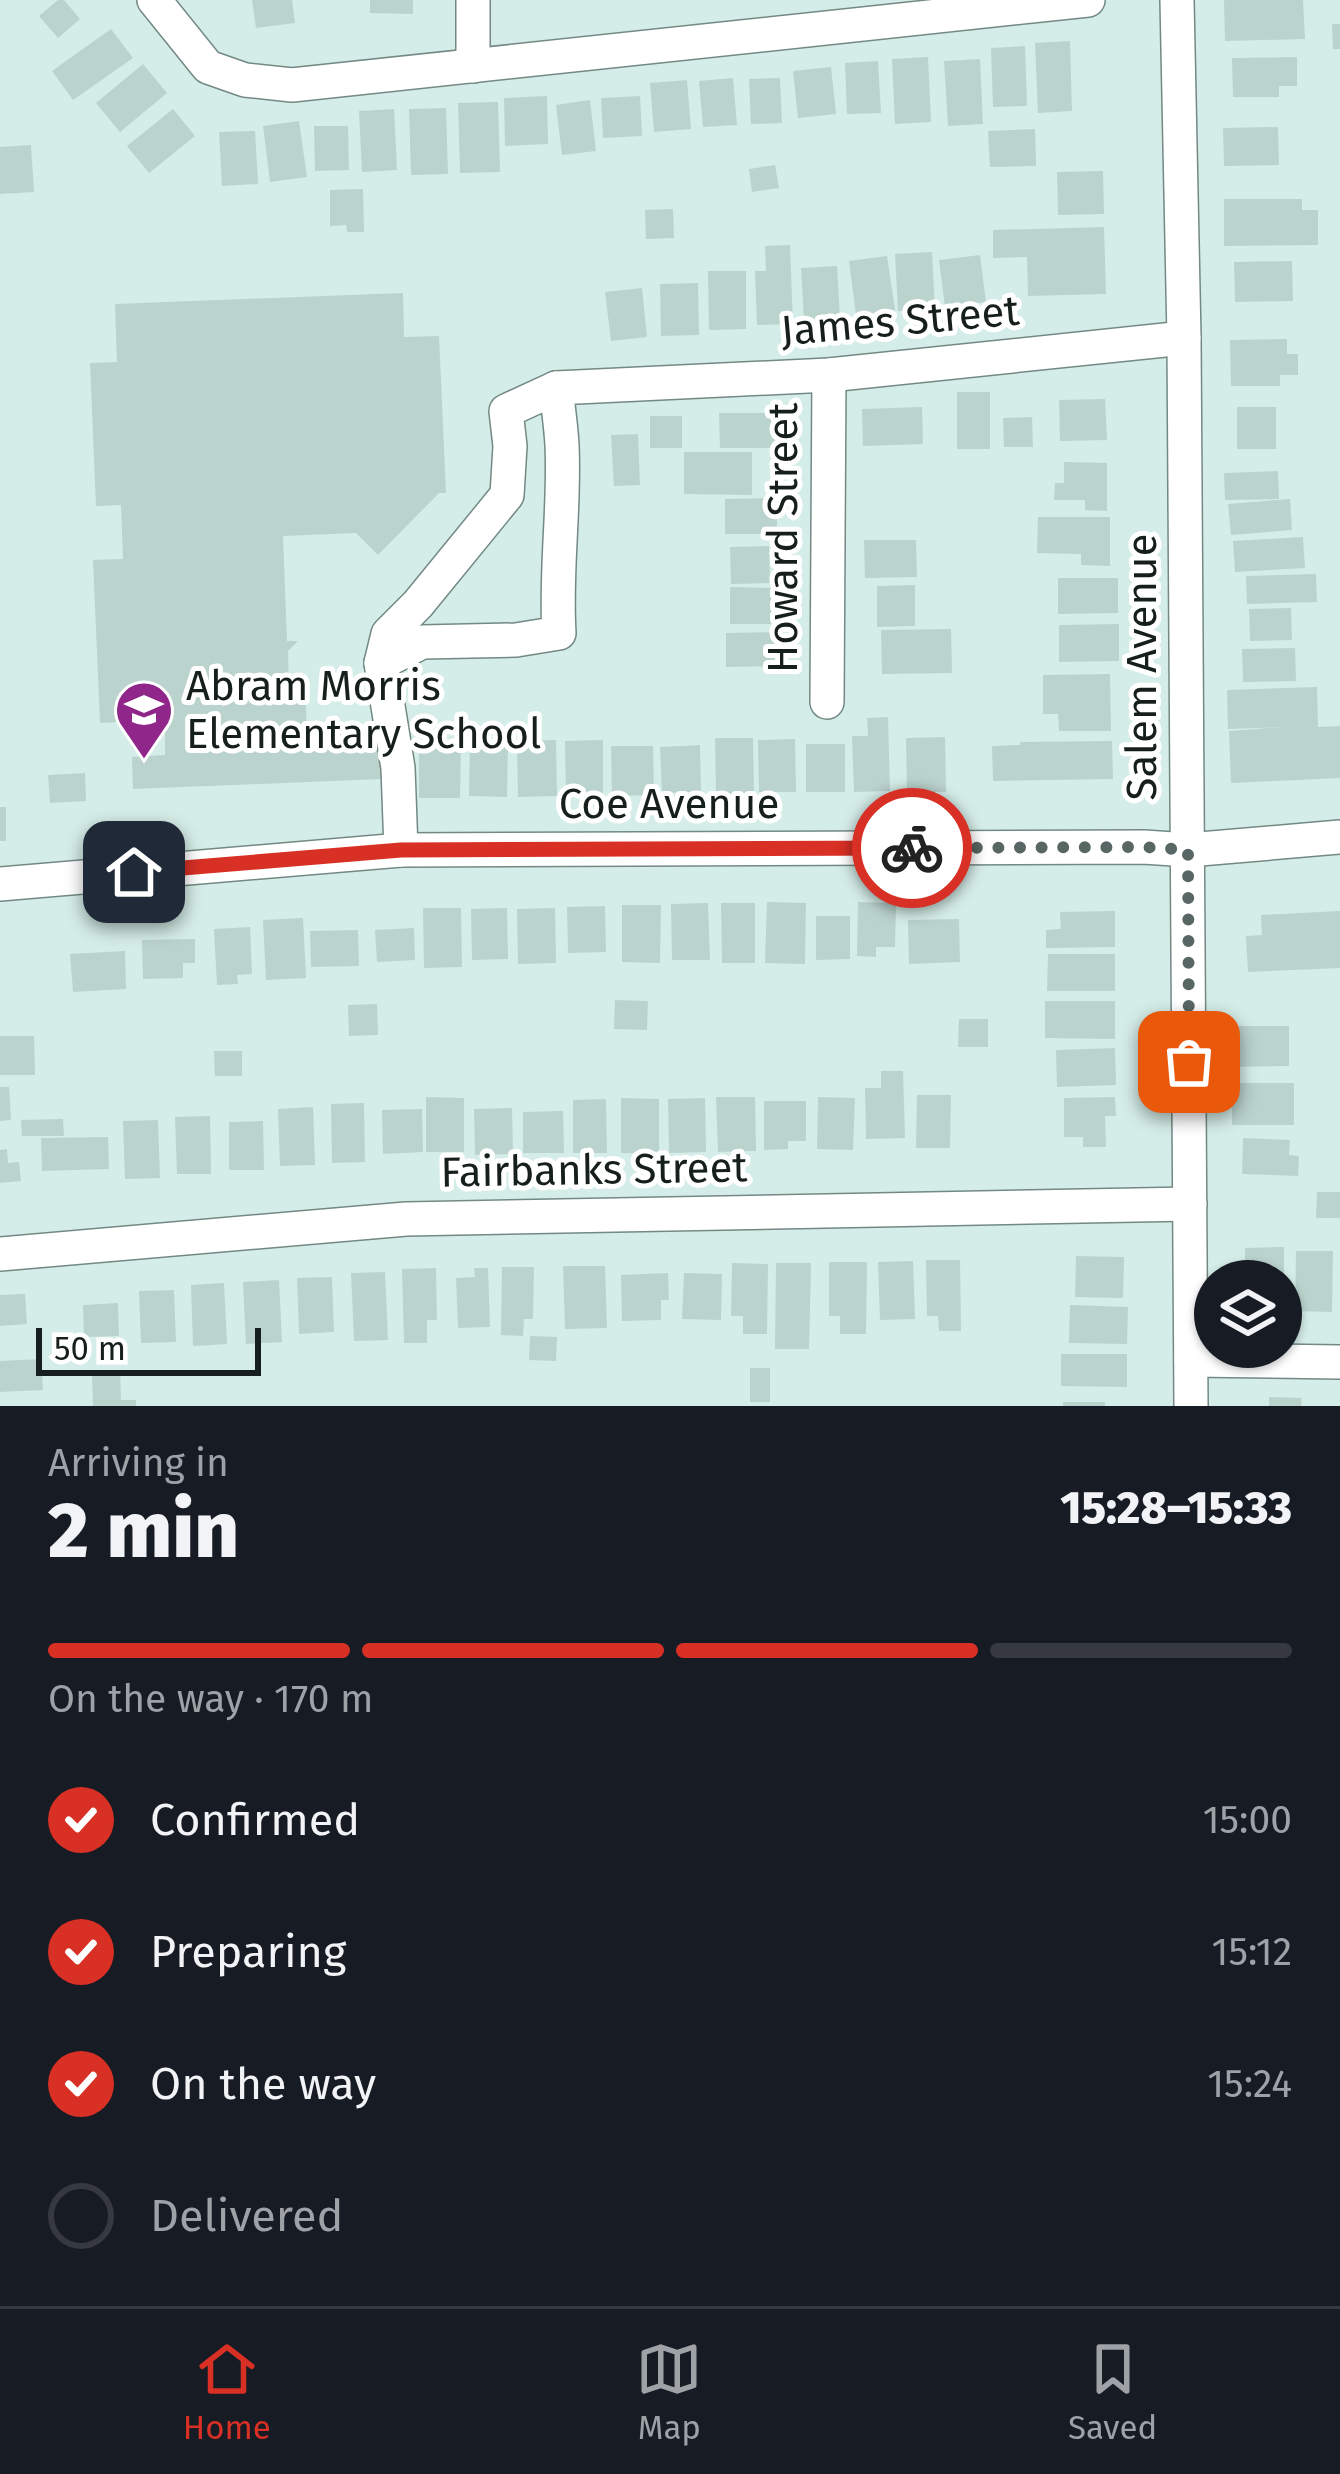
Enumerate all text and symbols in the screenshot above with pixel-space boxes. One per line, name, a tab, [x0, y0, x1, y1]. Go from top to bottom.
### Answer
street label: James Street	[779, 286, 1022, 356]
street label: Howard Street	[758, 402, 808, 673]
street label: Salem Avenue	[1117, 534, 1167, 800]
place label: Abram Morris Elementary School	[186, 661, 541, 759]
school or university icon: Abram Morris Elementary School	[113, 679, 175, 761]
street label: Coe Avenue	[559, 779, 779, 829]
courier	[852, 788, 972, 908]
icon: bike	[879, 815, 945, 881]
pin	[83, 821, 185, 923]
icon: home	[101, 839, 167, 905]
pin	[1138, 1011, 1240, 1113]
icon: bag	[1156, 1029, 1222, 1095]
street label: Fairbanks Street	[440, 1142, 749, 1198]
map controls	[1194, 1260, 1302, 1368]
button: layers	[1194, 1260, 1302, 1368]
scale bar	[36, 1322, 261, 1375]
text: 50 m	[54, 1329, 126, 1369]
text: Arriving in	[48, 1440, 229, 1486]
text: 15:28–15:33	[1060, 1481, 1292, 1535]
text: 2 min	[48, 1484, 239, 1578]
text: On the way · 170 m	[48, 1676, 373, 1722]
icon: check	[48, 1787, 114, 1853]
text: Confirmed	[150, 1793, 360, 1847]
text: 15:00	[1203, 1797, 1292, 1843]
icon: check	[48, 1919, 114, 1985]
text: Preparing	[150, 1925, 346, 1979]
text: 15:12	[1212, 1929, 1292, 1975]
icon: check	[48, 2051, 114, 2117]
text: On the way	[150, 2057, 376, 2111]
text: 15:24	[1207, 2061, 1292, 2107]
text: Delivered	[150, 2189, 343, 2243]
tab: Home	[183, 2336, 271, 2448]
tab: Map	[636, 2336, 702, 2448]
tab: Saved	[1068, 2336, 1157, 2448]

